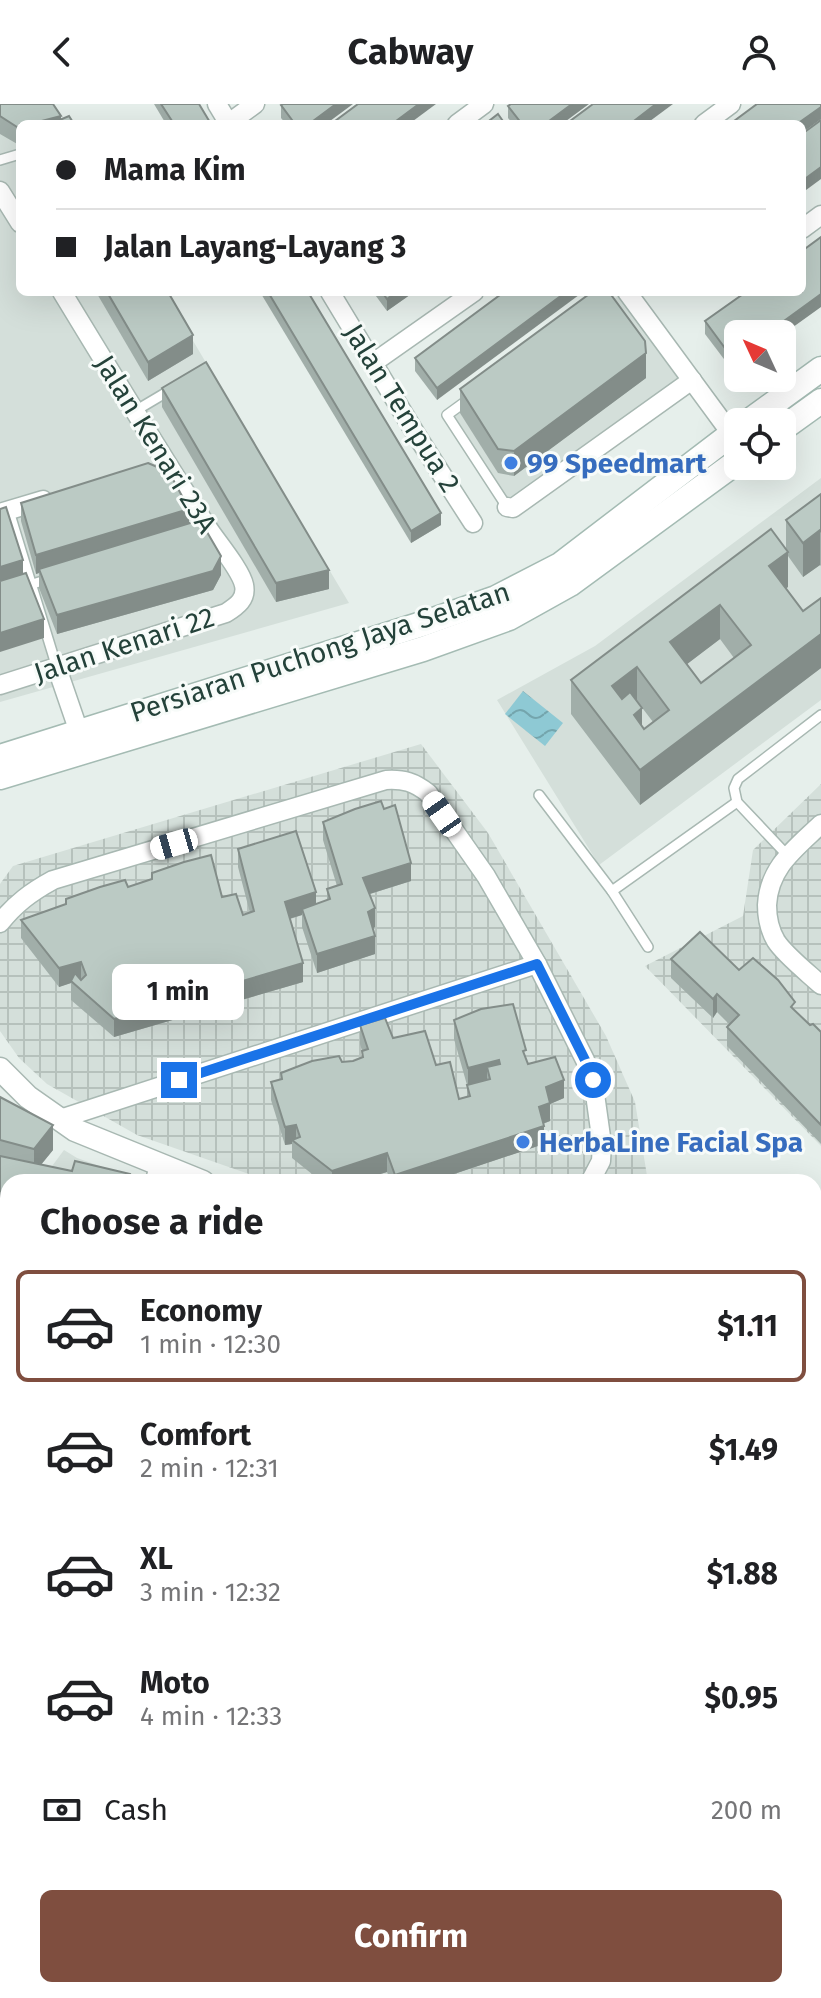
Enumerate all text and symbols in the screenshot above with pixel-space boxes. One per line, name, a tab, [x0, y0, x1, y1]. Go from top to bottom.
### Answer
icon: back	[40, 30, 84, 74]
text: Cabway	[348, 30, 473, 74]
icon: person	[737, 30, 781, 74]
text: Mama Kim	[104, 152, 246, 188]
text: Jalan Layang-Layang 3	[104, 229, 406, 265]
street label: Jalan Tempua 2	[337, 318, 467, 498]
north arrow	[724, 320, 796, 392]
map controls	[724, 320, 796, 480]
street label: Jalan Kenari 23A	[88, 349, 224, 539]
button: locate	[724, 408, 796, 480]
place label: 99 Speedmart	[527, 447, 708, 480]
marker: 99 Speedmart	[502, 454, 520, 472]
street label: Persiaran Puchong Jaya Selatan	[126, 575, 514, 729]
street label: Jalan Kenari 22	[30, 600, 218, 690]
car	[418, 787, 466, 841]
car	[148, 826, 200, 862]
callout: 1 min	[113, 964, 245, 1020]
text: 1 min	[147, 976, 209, 1007]
route end	[161, 1062, 197, 1098]
route start	[575, 1062, 611, 1098]
place label: HerbaLine Facial Spa	[539, 1126, 803, 1159]
marker: HerbaLine Facial Spa	[514, 1133, 532, 1151]
text: Choose a ride	[40, 1200, 263, 1244]
icon: car	[44, 1290, 116, 1362]
text: Economy	[140, 1293, 262, 1329]
text: $1.11	[717, 1308, 778, 1344]
text: 1 min · 12:30	[140, 1329, 281, 1360]
icon: car	[44, 1414, 116, 1486]
text: Comfort	[140, 1417, 251, 1453]
text: $1.49	[709, 1432, 778, 1468]
text: 2 min · 12:31	[140, 1453, 279, 1484]
icon: car	[44, 1538, 116, 1610]
text: XL	[140, 1541, 173, 1577]
text: $1.88	[707, 1556, 778, 1592]
text: 3 min · 12:32	[140, 1577, 281, 1608]
icon: car	[44, 1662, 116, 1734]
text: Moto	[140, 1665, 210, 1701]
text: $0.95	[705, 1680, 778, 1716]
text: 4 min · 12:33	[140, 1701, 282, 1732]
icon: cash	[40, 1788, 84, 1832]
text: Cash	[104, 1792, 168, 1828]
text: 200 m	[711, 1795, 782, 1826]
button: Confirm	[40, 1890, 782, 1982]

